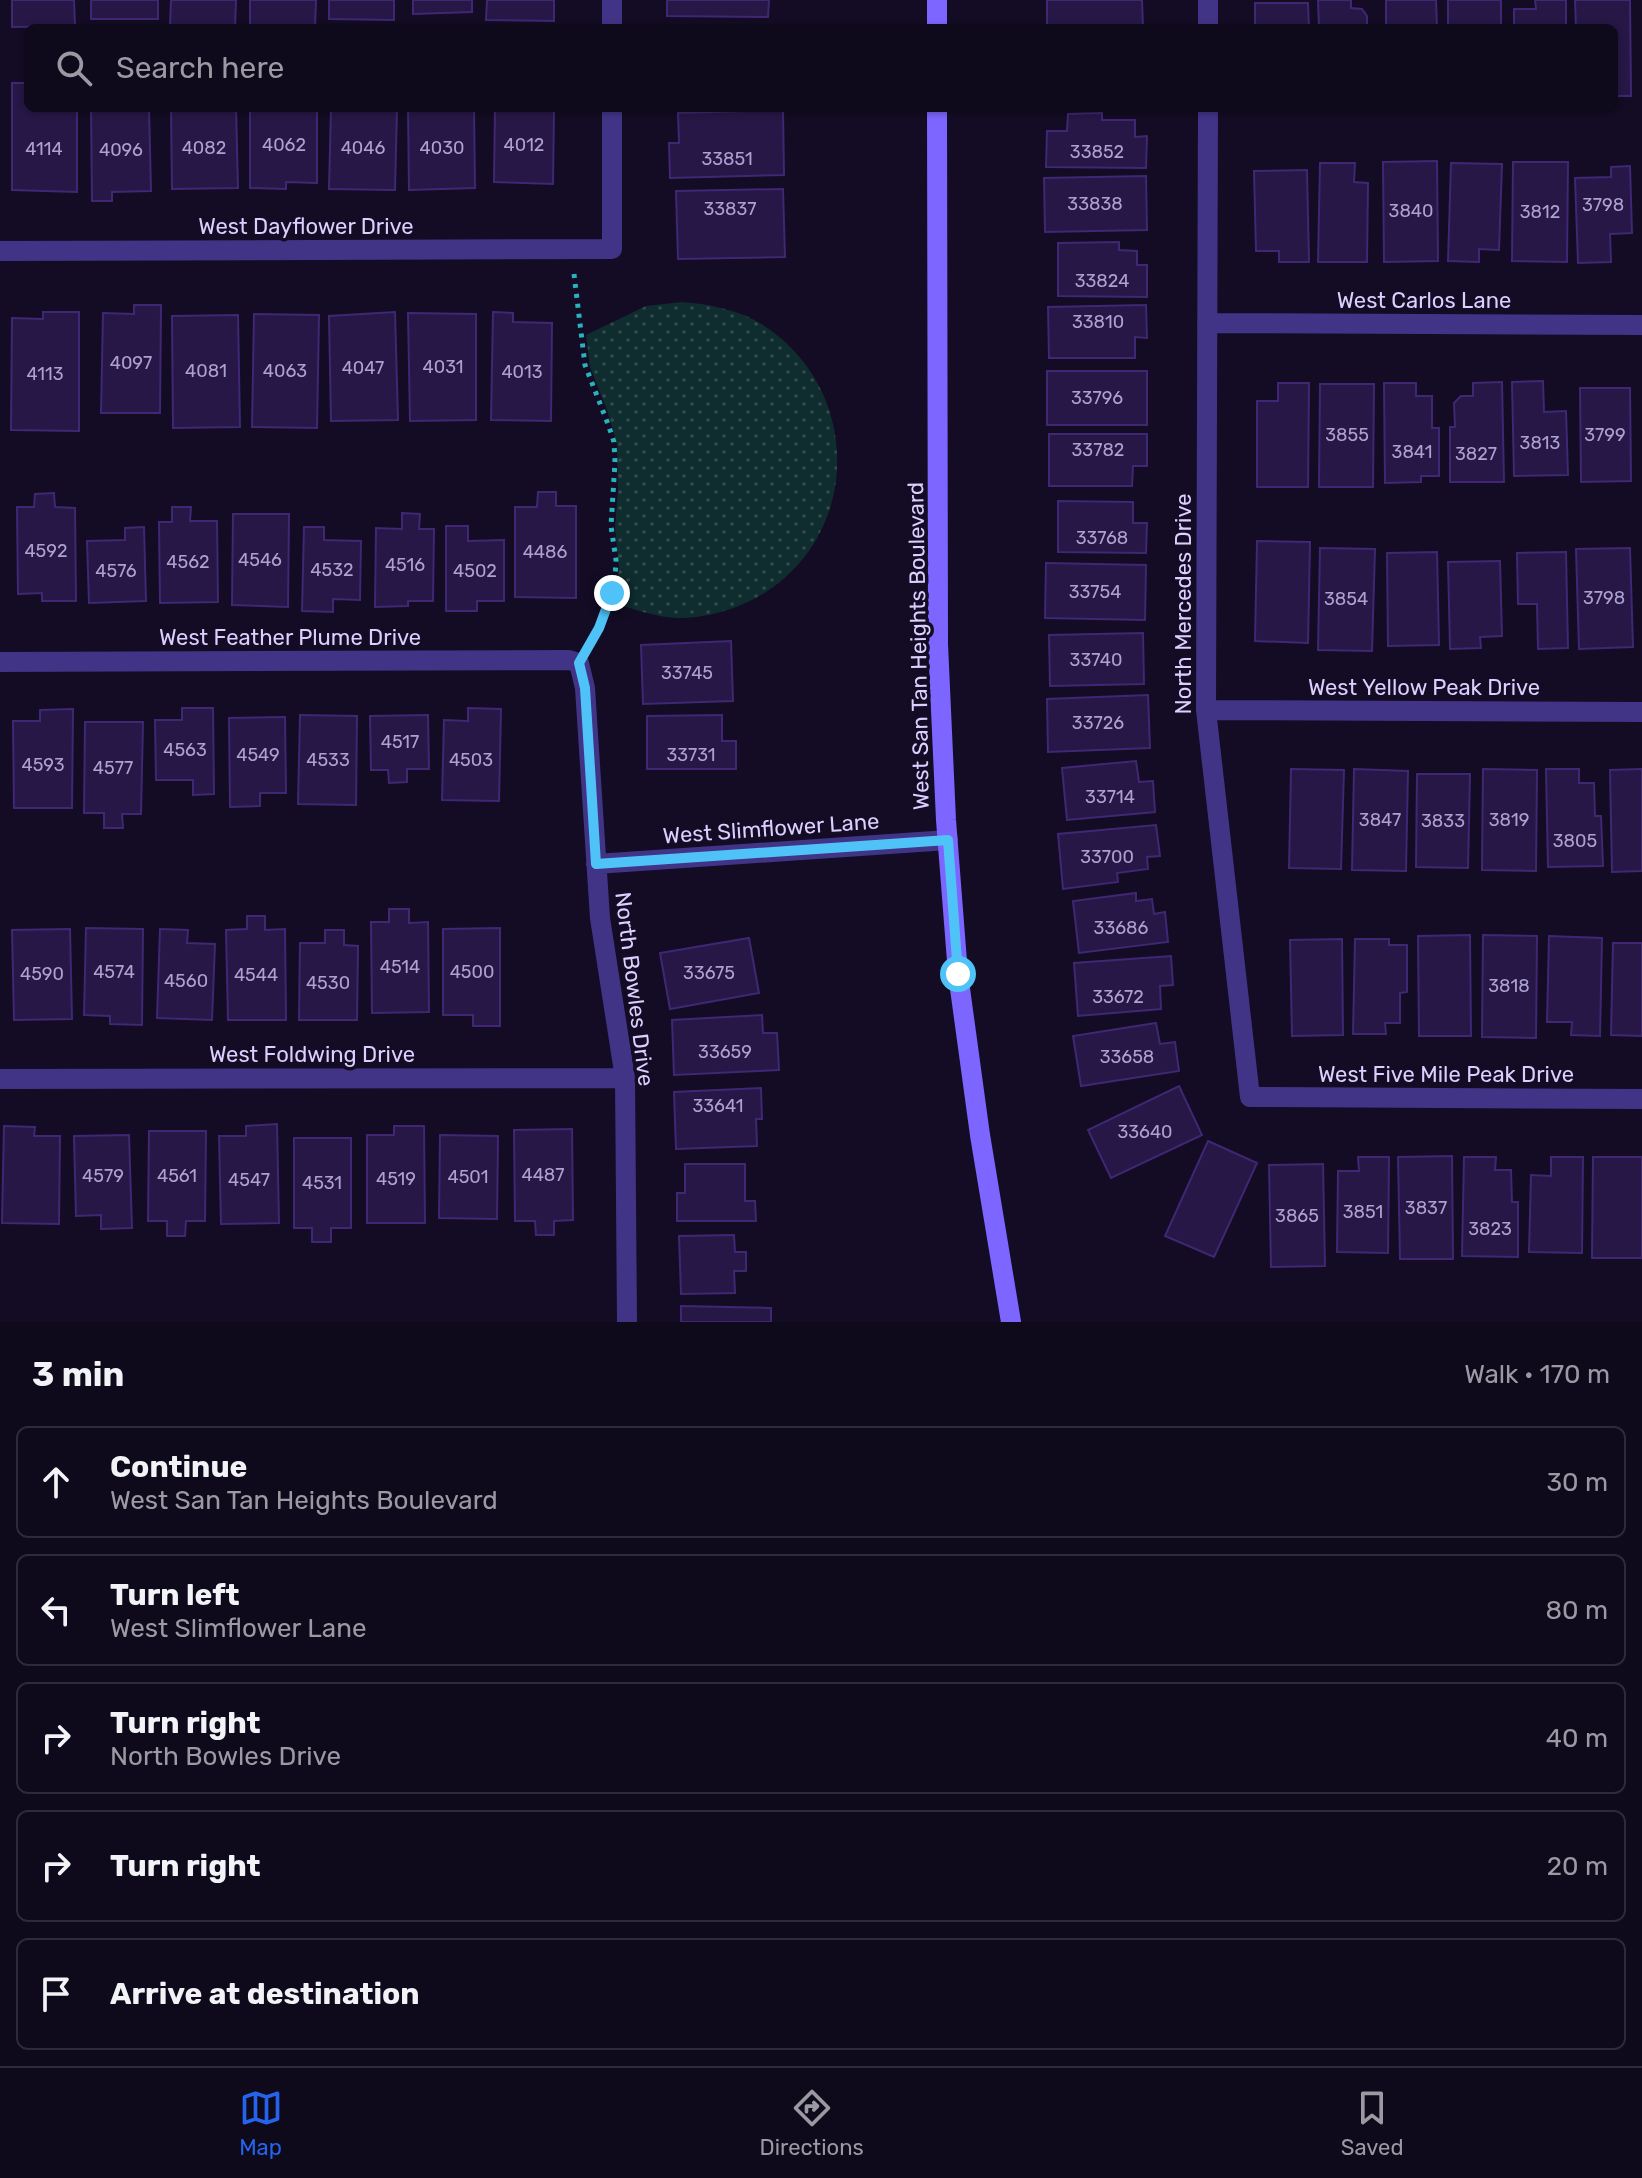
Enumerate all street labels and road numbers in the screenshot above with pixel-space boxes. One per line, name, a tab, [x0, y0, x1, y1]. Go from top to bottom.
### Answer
street label: West Dayflower Drive	[198, 213, 414, 240]
street label: West Carlos Lane	[1337, 287, 1511, 314]
street label: West San Tan Heights Boulevard	[902, 482, 935, 810]
street label: North Mercedes Drive	[1170, 493, 1197, 715]
street label: West Feather Plume Drive	[159, 624, 421, 651]
street label: West Yellow Peak Drive	[1308, 674, 1540, 701]
street label: West Slimflower Lane	[662, 807, 880, 850]
street label: North Bowles Drive	[609, 890, 660, 1088]
street label: West Foldwing Drive	[209, 1041, 415, 1068]
street label: West Five Mile Peak Drive	[1318, 1061, 1574, 1088]

